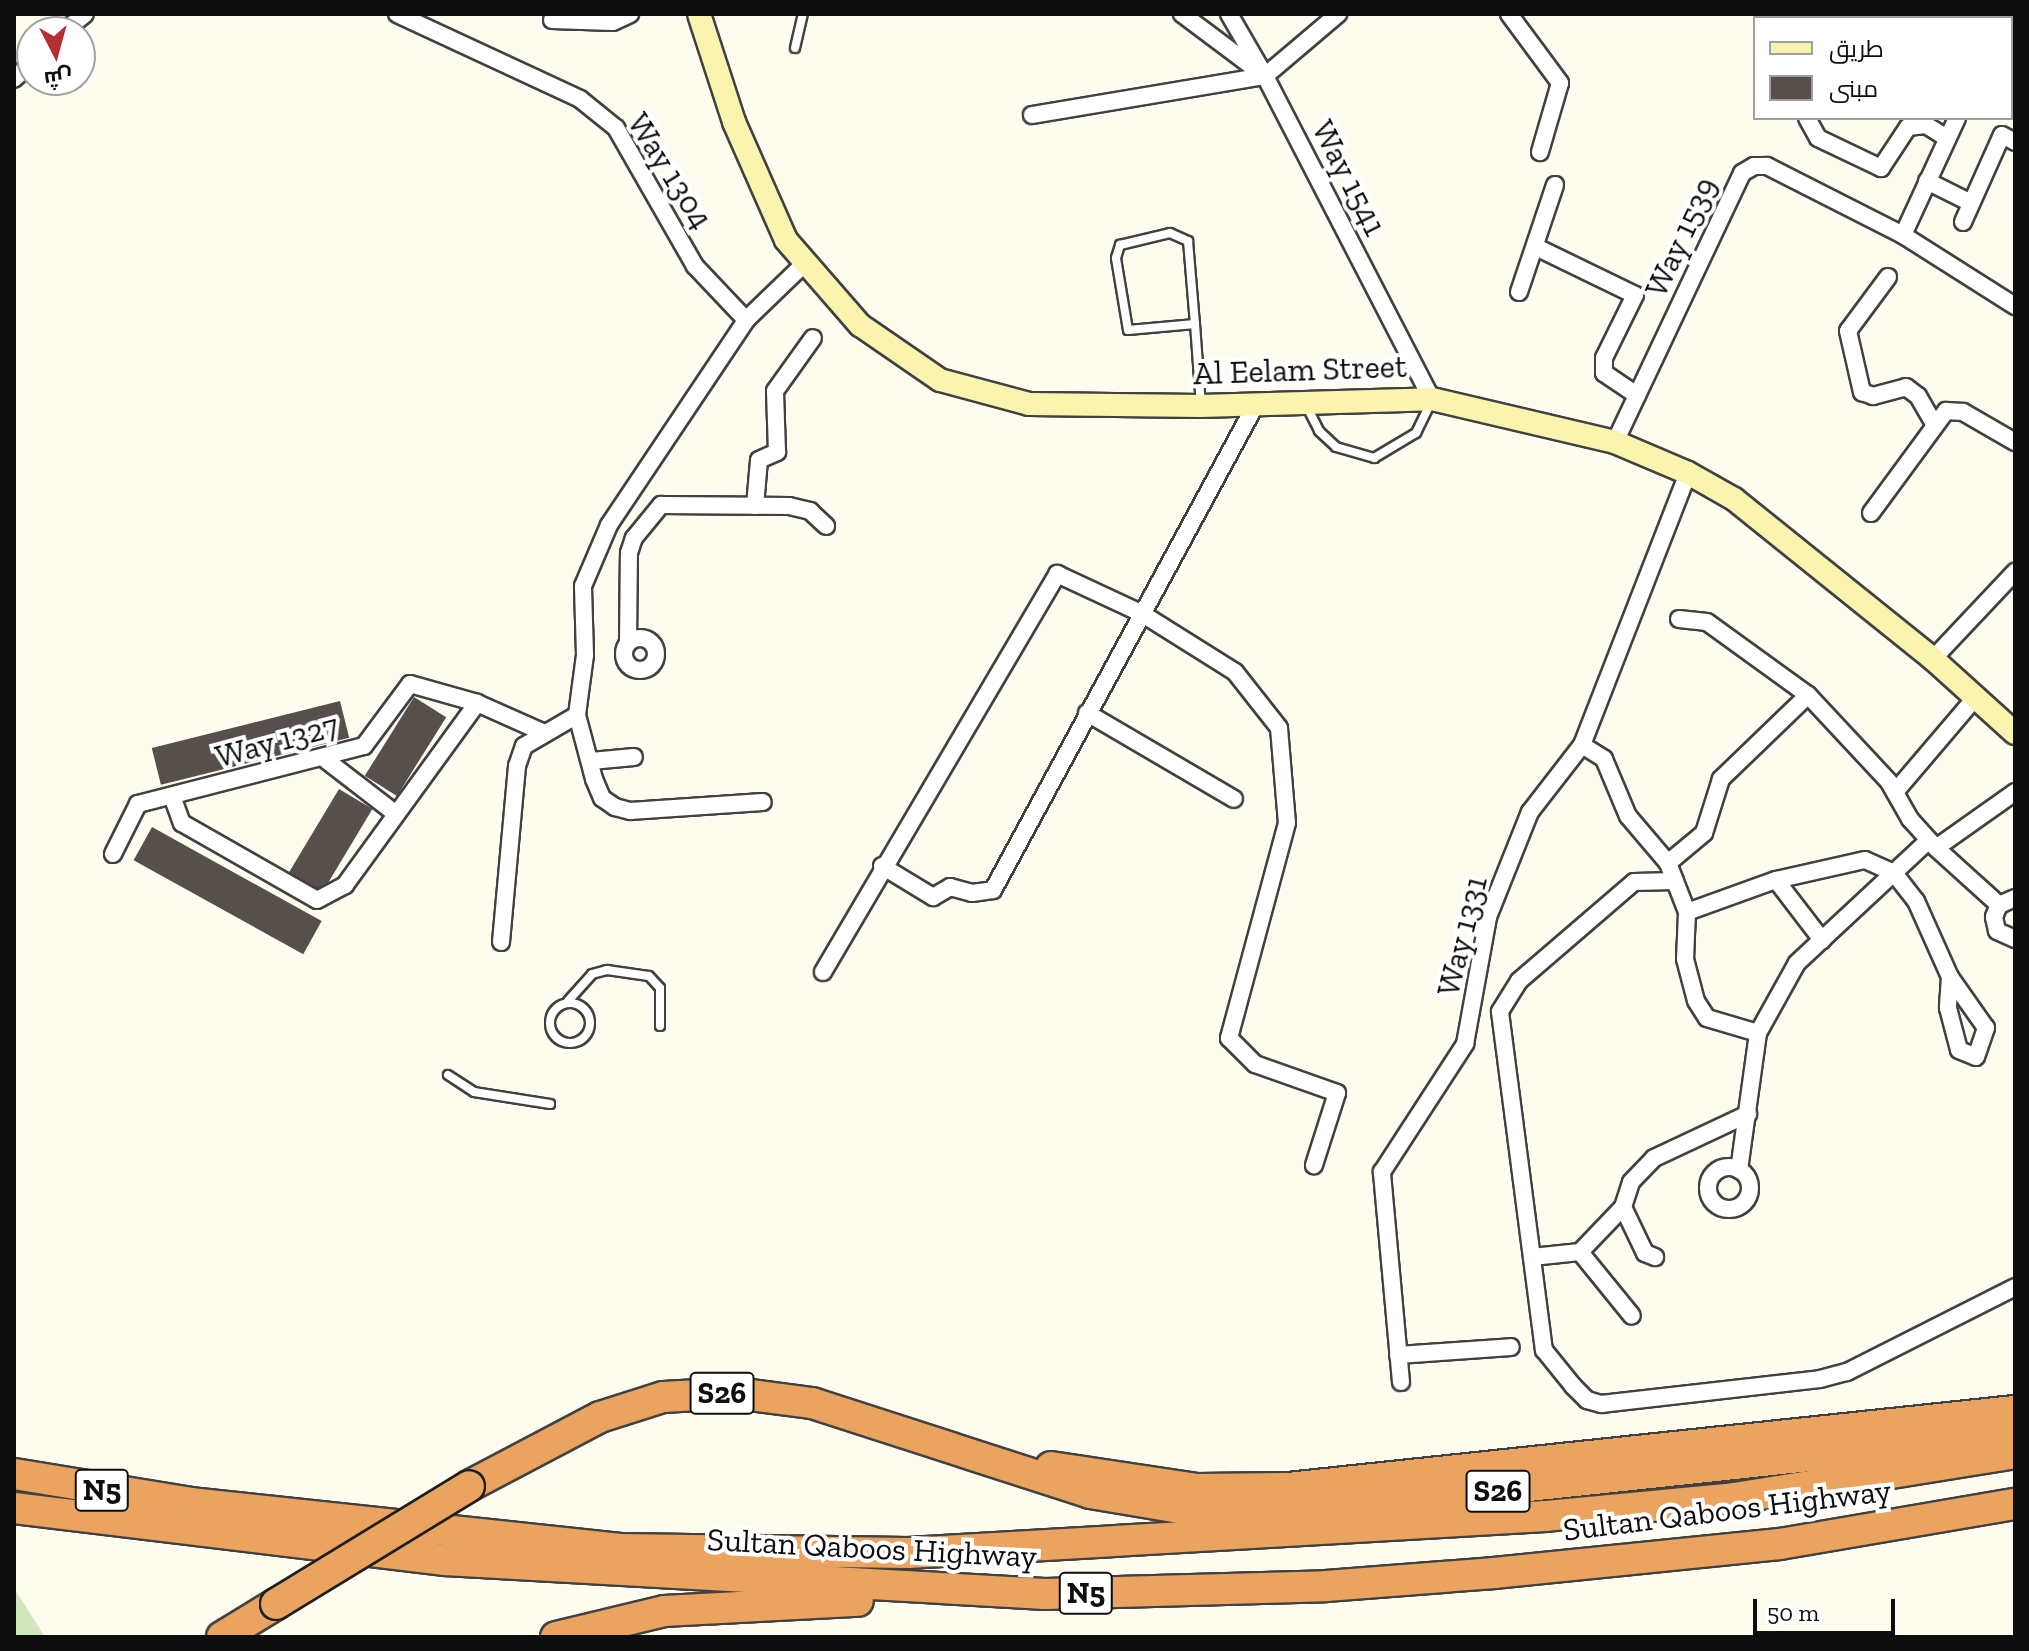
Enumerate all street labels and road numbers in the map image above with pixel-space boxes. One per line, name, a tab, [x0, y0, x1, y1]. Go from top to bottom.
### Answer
street label: Way 1304	[619, 105, 721, 237]
street label: Way 1541	[1303, 114, 1395, 242]
street label: Way 1539	[1637, 171, 1725, 303]
street label: Al Eelam Street	[1193, 347, 1407, 393]
street label: Way 1327	[211, 706, 343, 776]
street label: Way 1331	[1429, 872, 1495, 1000]
road number: S26	[688, 1367, 756, 1419]
road number: N5	[74, 1464, 130, 1516]
road number: S26	[1464, 1465, 1532, 1517]
street label: Sultan Qaboos Highway	[1561, 1471, 1893, 1549]
street label: Sultan Qaboos Highway	[706, 1520, 1038, 1576]
road number: N5	[1058, 1567, 1114, 1619]

